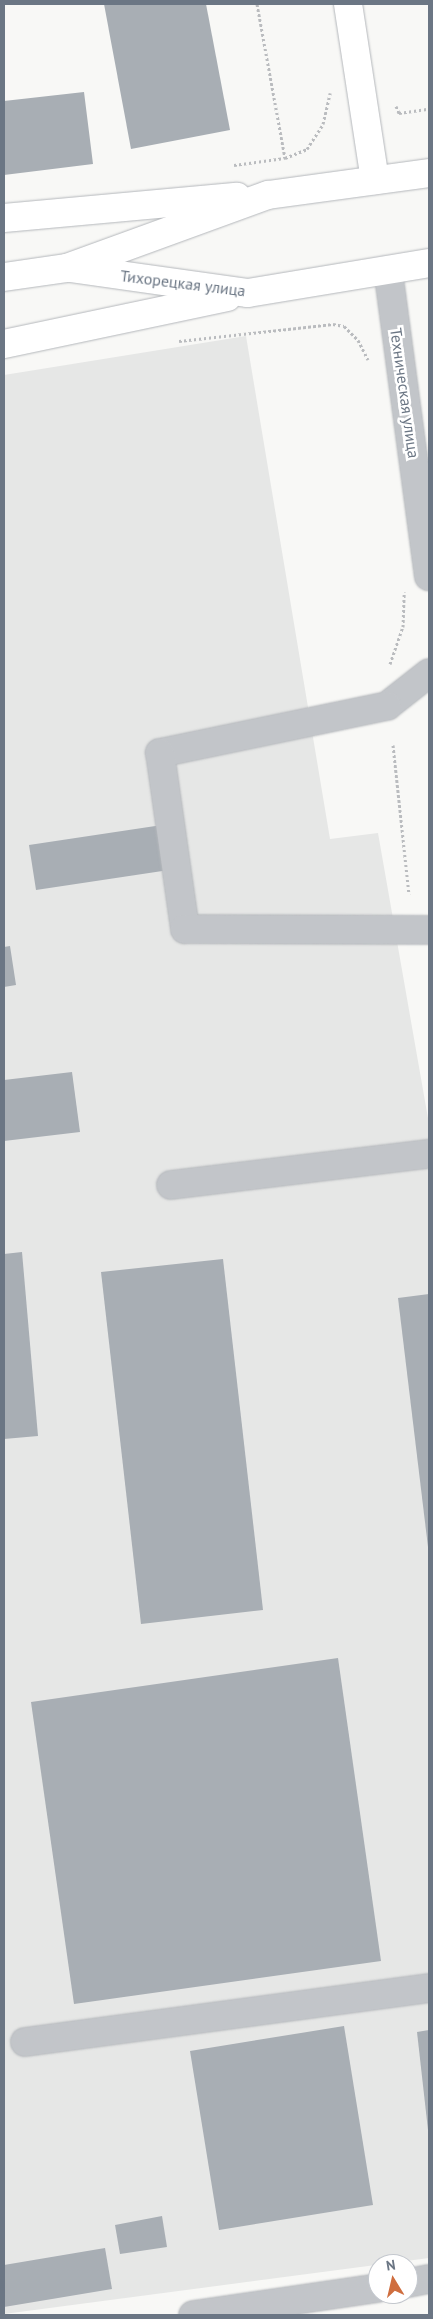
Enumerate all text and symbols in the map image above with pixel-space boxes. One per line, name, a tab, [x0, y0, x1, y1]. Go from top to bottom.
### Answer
street label: Тихорецкая улица	[119, 266, 247, 300]
street label: Техническая улица	[386, 327, 424, 459]
north arrow	[368, 2254, 418, 2304]
text: N	[385, 2256, 397, 2275]

